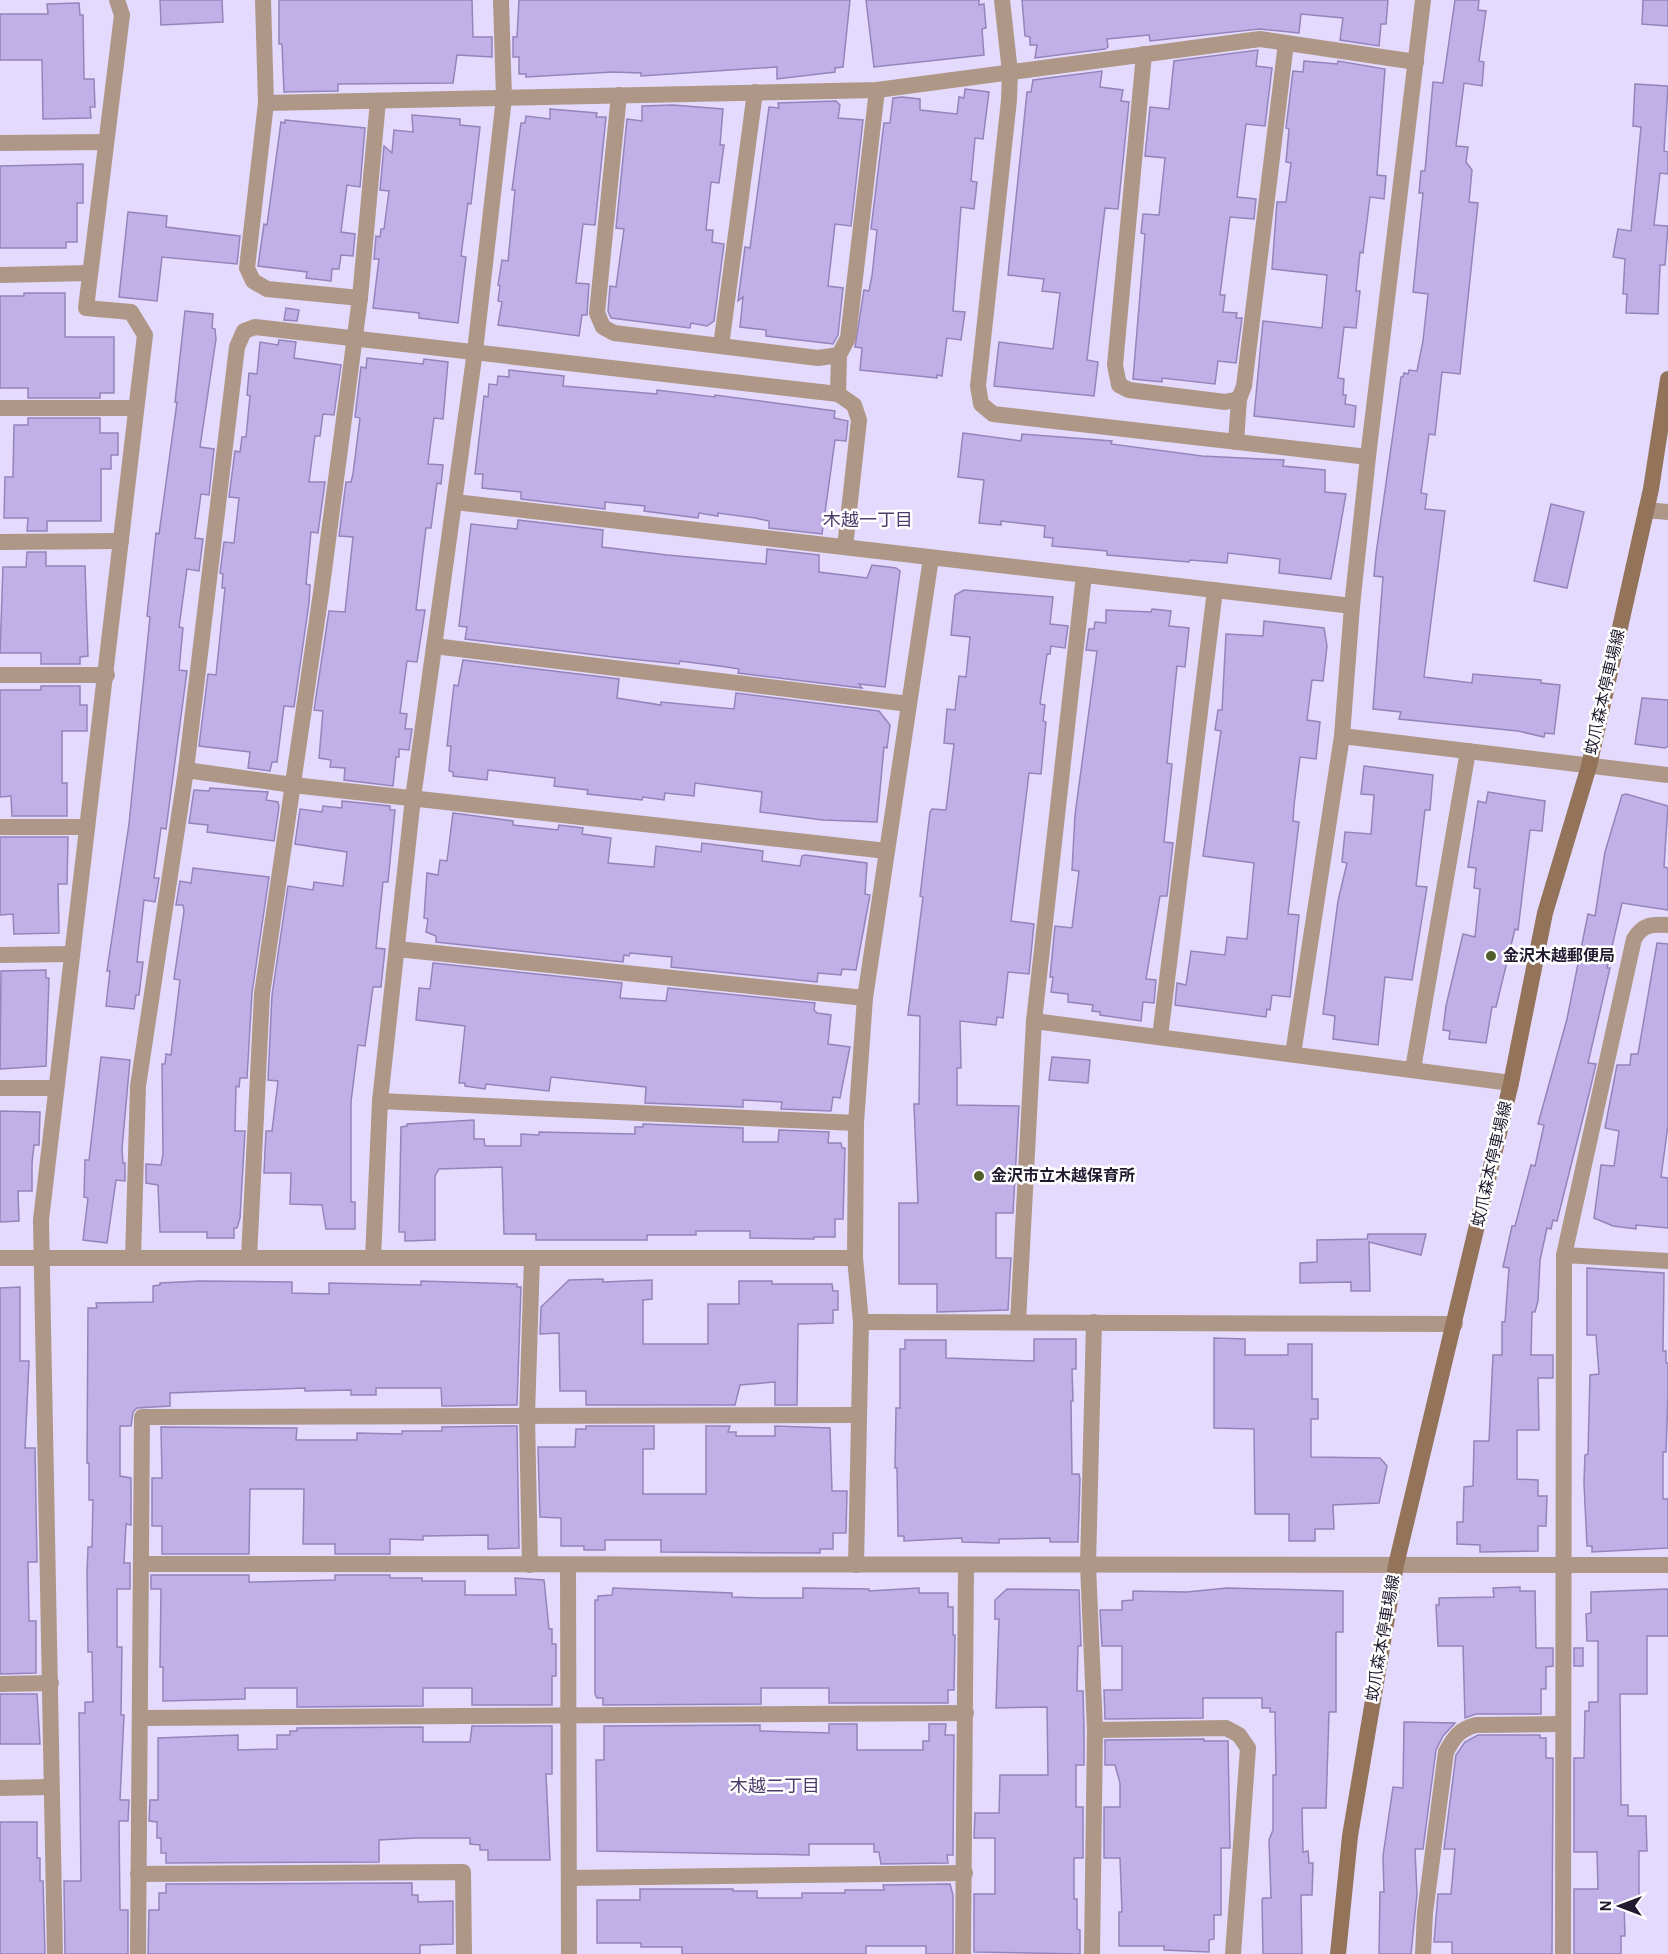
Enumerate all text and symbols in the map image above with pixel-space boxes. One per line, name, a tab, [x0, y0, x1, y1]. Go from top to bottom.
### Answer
district label: 木越一丁目	[823, 511, 913, 530]
street label: 蚊爪森本停車場線	[1582, 628, 1627, 756]
place label: 金沢木越郵便局	[1503, 946, 1615, 964]
marker: 金沢木越郵便局	[1484, 949, 1498, 963]
street label: 蚊爪森本停車場線	[1469, 1100, 1514, 1228]
place label: 金沢市立木越保育所	[991, 1166, 1135, 1184]
marker: 金沢市立木越保育所	[972, 1169, 986, 1183]
street label: 蚊爪森本停車場線	[1363, 1573, 1402, 1702]
district label: 木越二丁目	[730, 1777, 820, 1796]
north arrow	[1590, 1876, 1650, 1936]
text: N	[1598, 1900, 1614, 1912]

